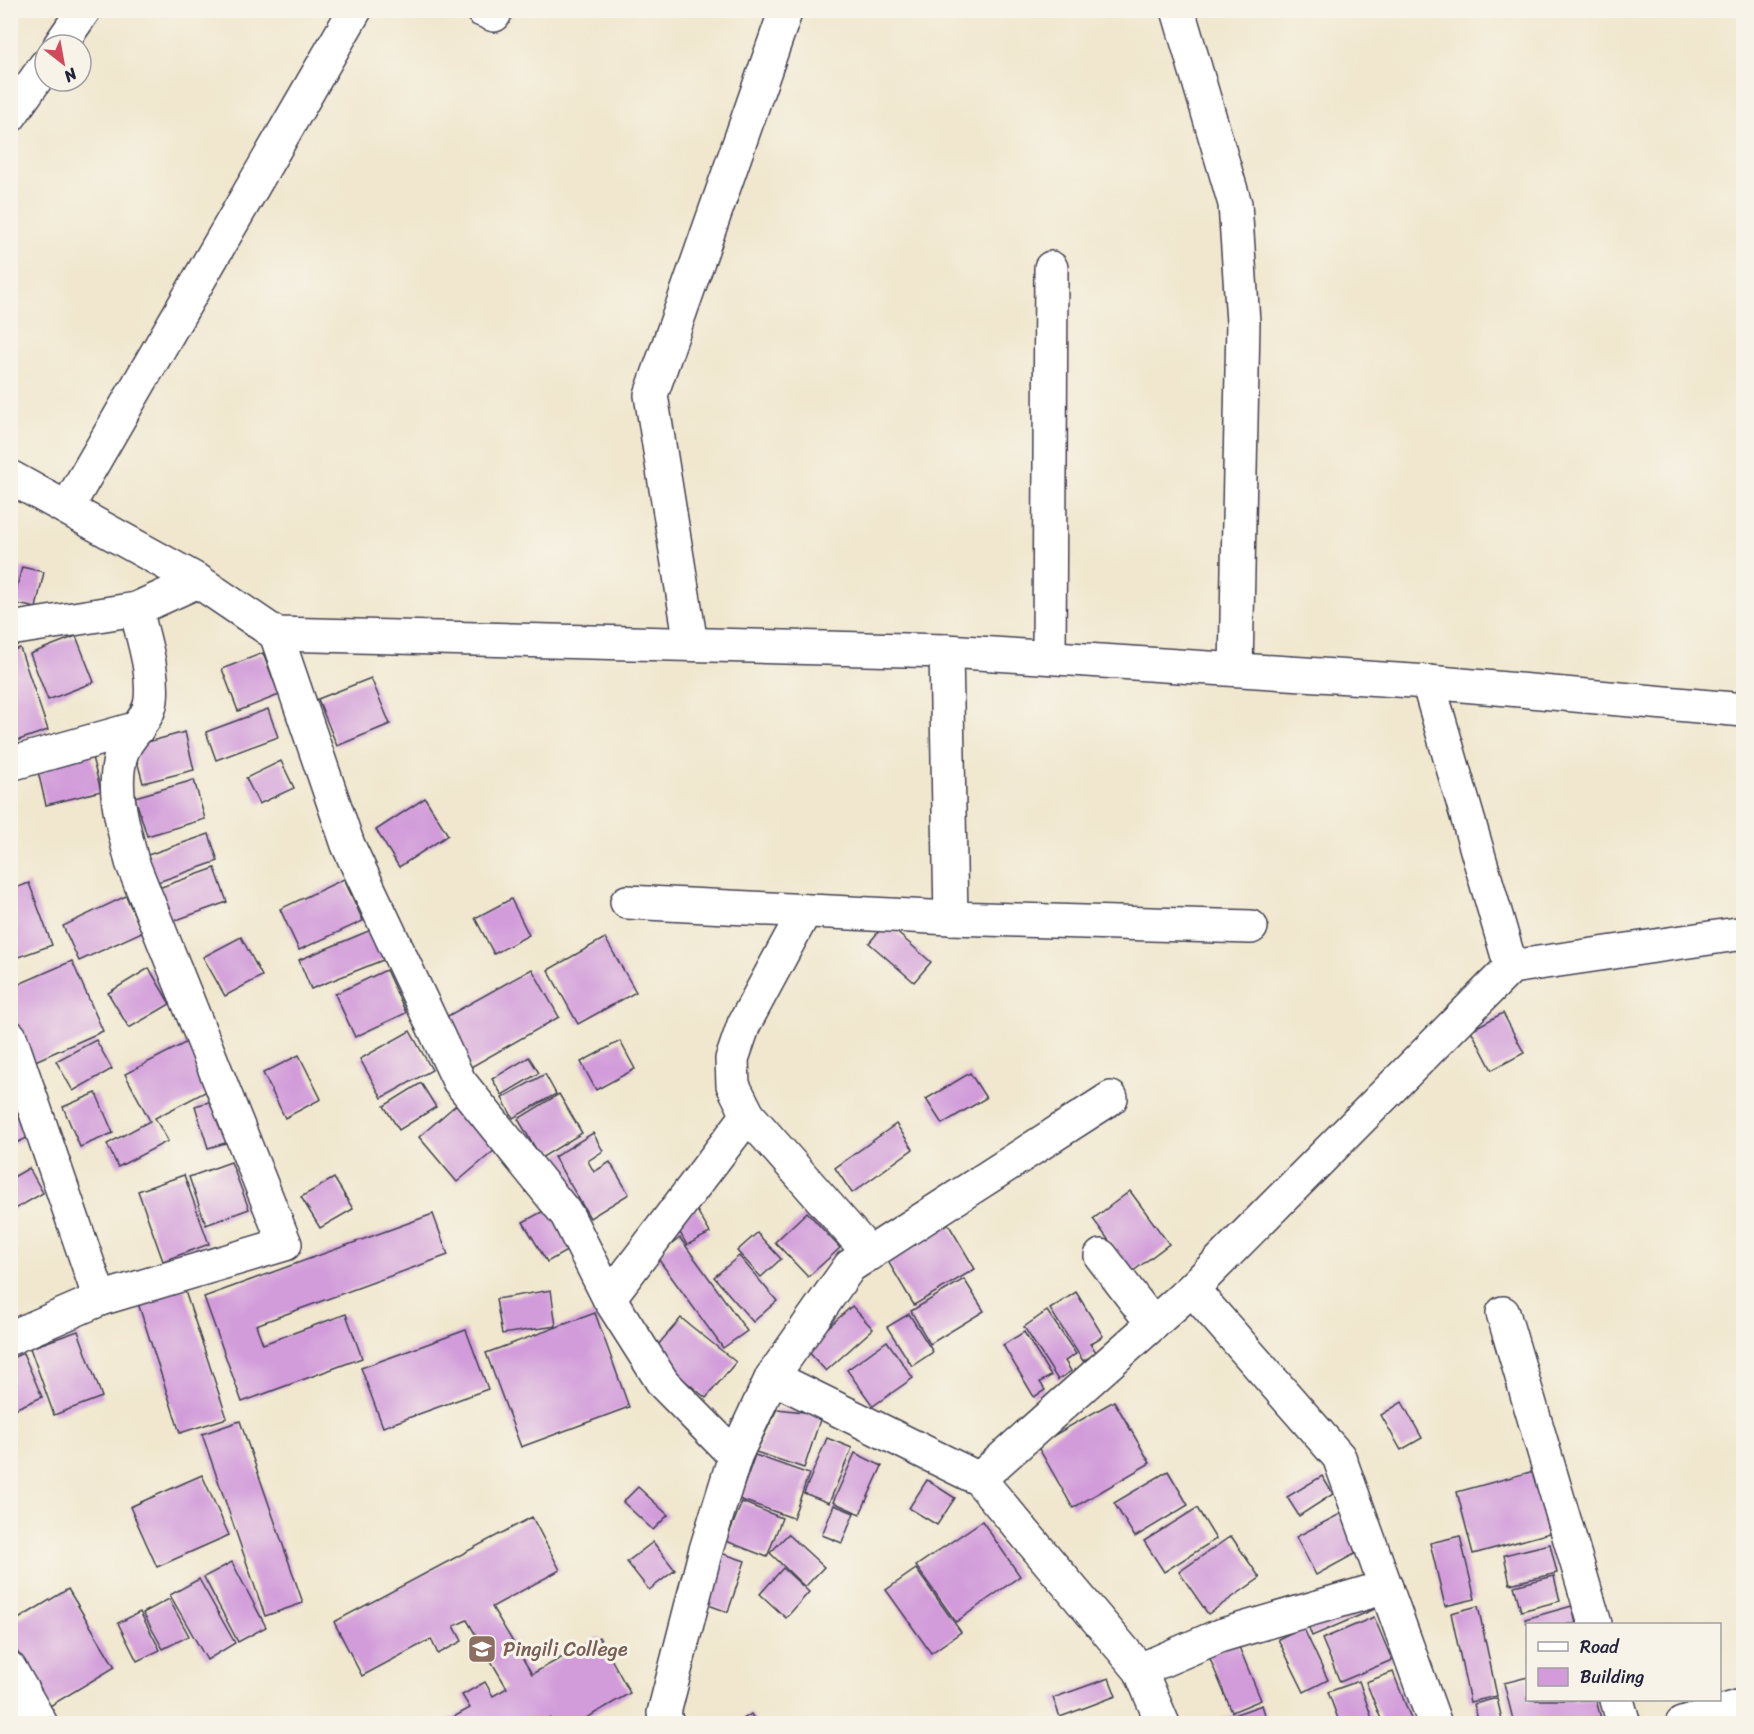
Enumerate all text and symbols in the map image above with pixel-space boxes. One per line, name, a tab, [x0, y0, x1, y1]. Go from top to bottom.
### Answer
north arrow	[33, 33, 93, 93]
text: N	[57, 60, 84, 91]
legend	[1526, 1623, 1721, 1701]
text: Road	[1580, 1631, 1620, 1663]
place label: Pingili College	[503, 1632, 628, 1667]
school or university icon: Pingili College	[466, 1633, 498, 1665]
text: Building	[1580, 1661, 1644, 1693]

